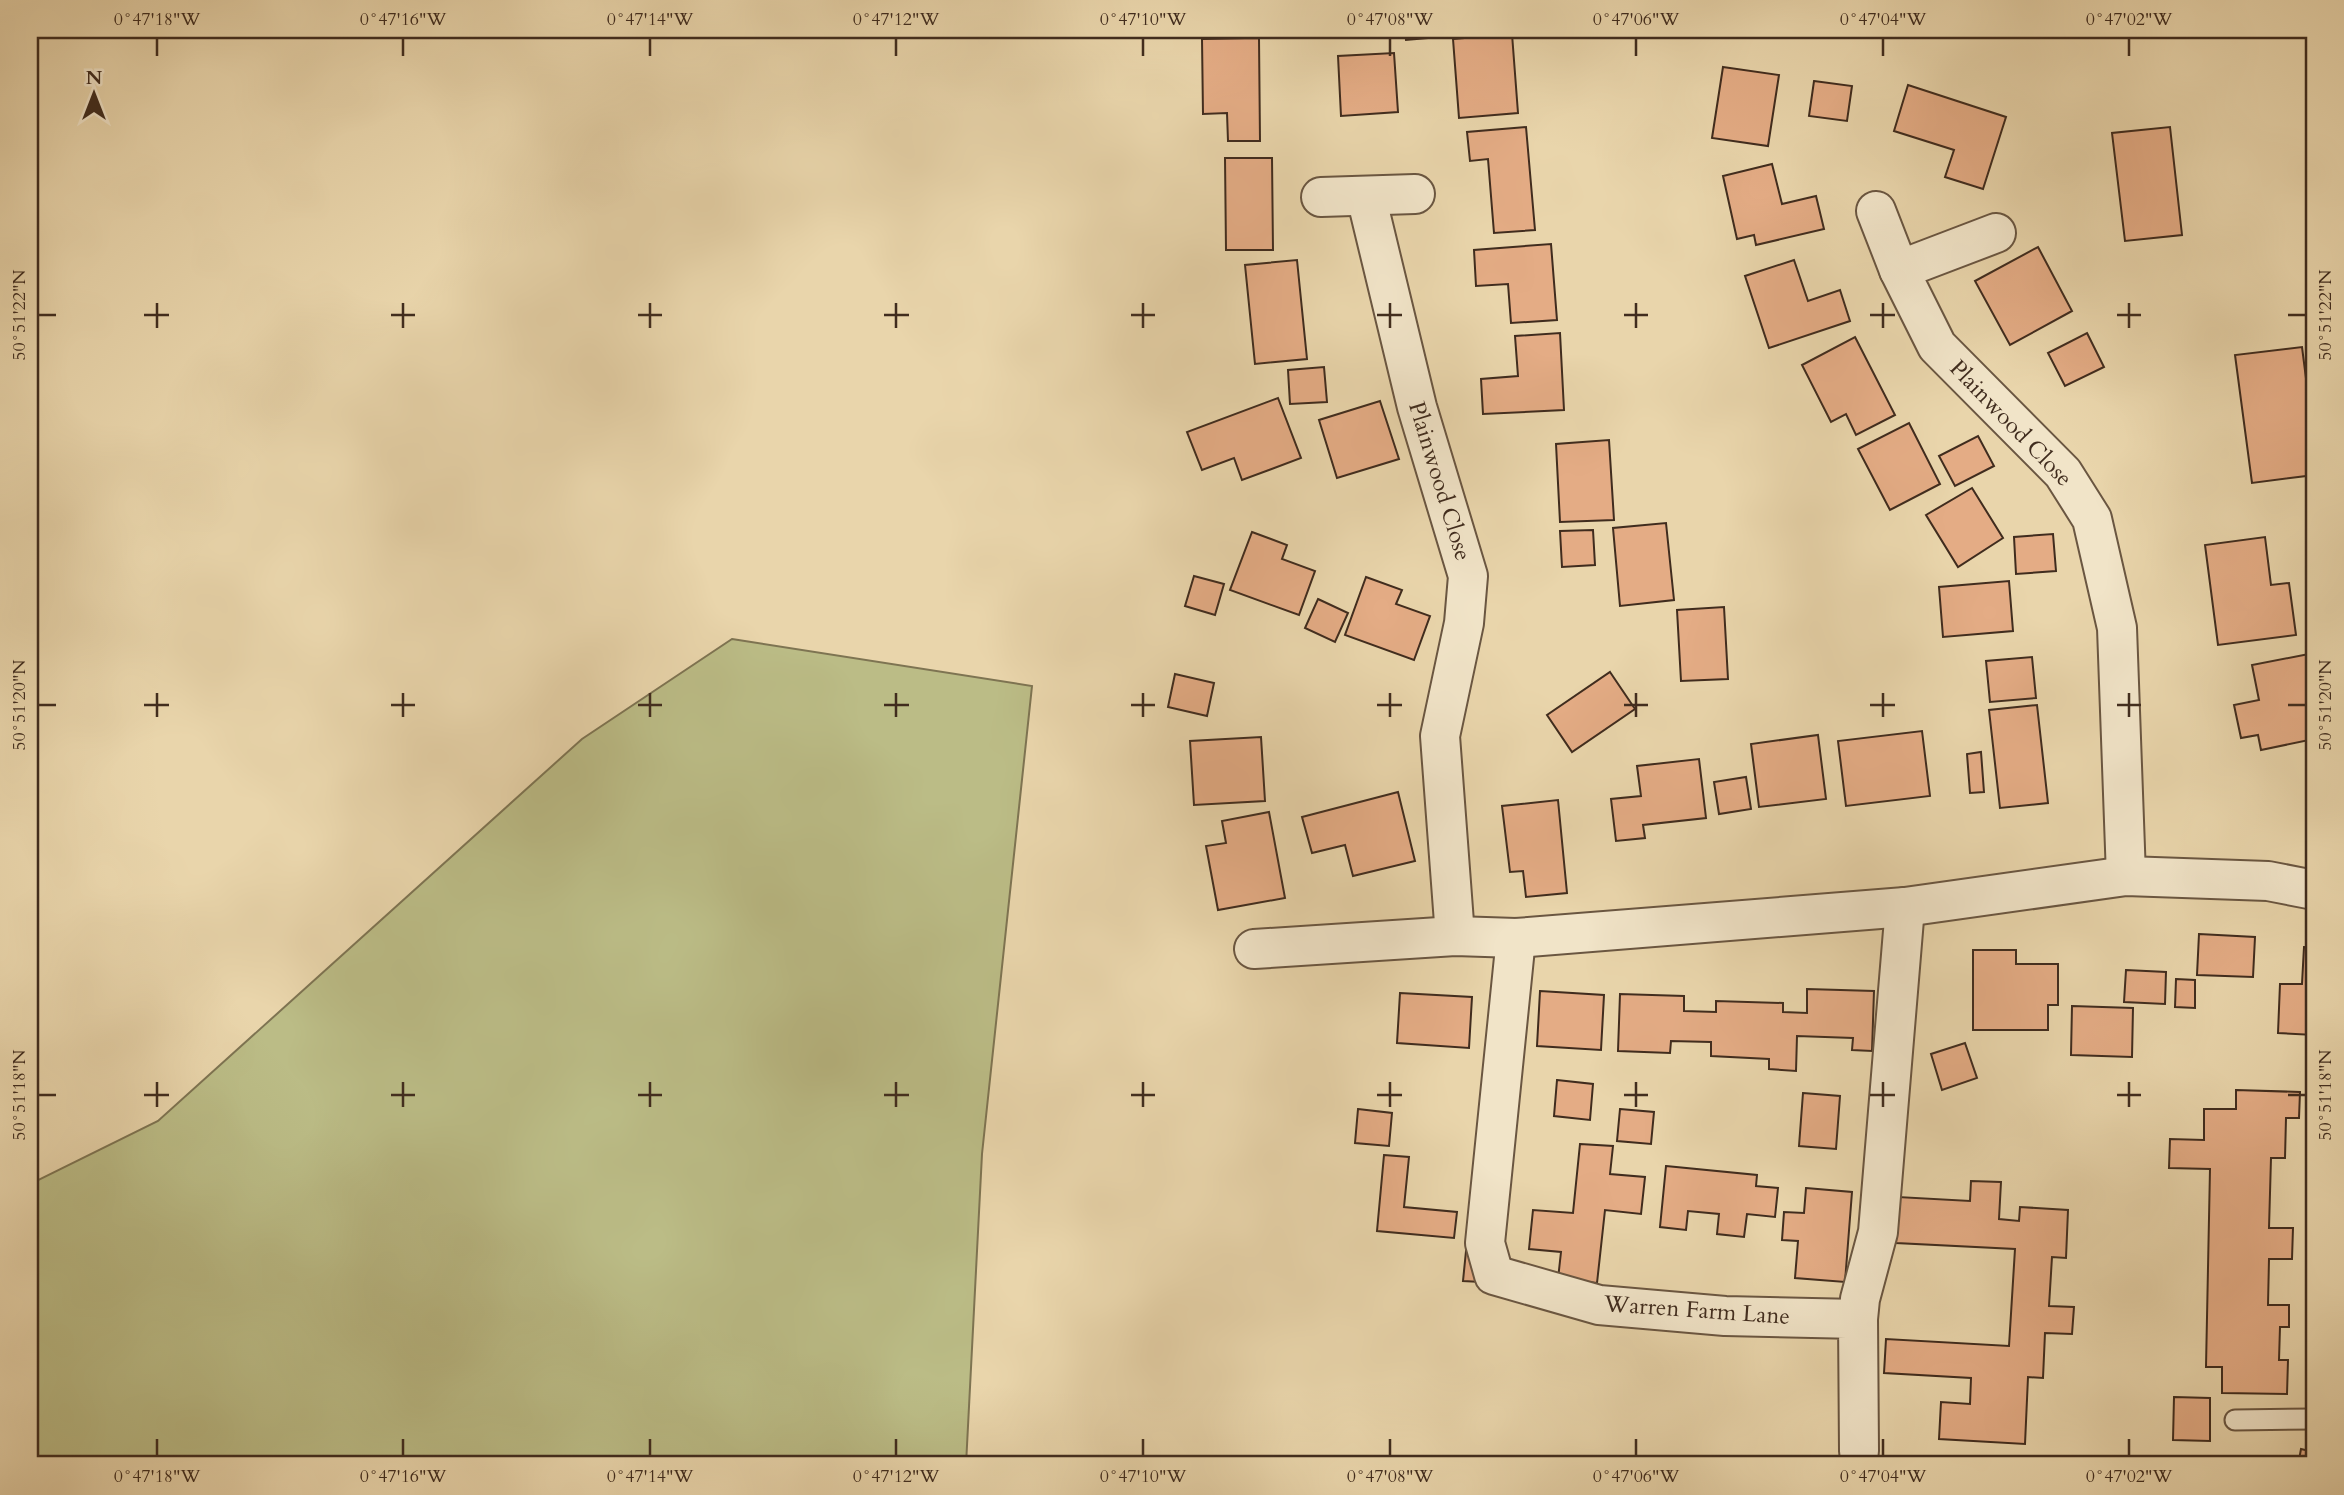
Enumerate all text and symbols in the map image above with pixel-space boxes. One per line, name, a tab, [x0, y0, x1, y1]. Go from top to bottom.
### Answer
text: 0°47'18"W	[114, 7, 200, 32]
text: 0°47'16"W	[360, 7, 446, 32]
text: 0°47'14"W	[607, 7, 693, 32]
text: 0°47'12"W	[853, 7, 939, 32]
text: 0°47'10"W	[1100, 7, 1186, 32]
text: 0°47'08"W	[1347, 7, 1433, 32]
text: 0°47'06"W	[1593, 7, 1679, 32]
text: 0°47'04"W	[1840, 7, 1926, 32]
text: 0°47'02"W	[2086, 7, 2172, 32]
north arrow	[60, 60, 130, 130]
text: N	[86, 65, 103, 91]
text: 50°51'22"N	[7, 269, 32, 361]
text: 50°51'22"N	[2313, 269, 2338, 361]
street label: Plainwood Close	[1943, 353, 2079, 493]
street label: Plainwood Close	[1401, 398, 1479, 564]
text: 50°51'20"N	[7, 659, 32, 751]
text: 50°51'20"N	[2313, 659, 2338, 751]
text: 50°51'18"N	[7, 1049, 32, 1141]
text: 50°51'18"N	[2313, 1049, 2338, 1141]
street label: Warren Farm Lane	[1602, 1288, 1791, 1332]
text: 0°47'18"W	[114, 1464, 200, 1489]
text: 0°47'16"W	[360, 1464, 446, 1489]
text: 0°47'14"W	[607, 1464, 693, 1489]
text: 0°47'12"W	[853, 1464, 939, 1489]
text: 0°47'10"W	[1100, 1464, 1186, 1489]
text: 0°47'08"W	[1347, 1464, 1433, 1489]
text: 0°47'06"W	[1593, 1464, 1679, 1489]
text: 0°47'04"W	[1840, 1464, 1926, 1489]
text: 0°47'02"W	[2086, 1464, 2172, 1489]

